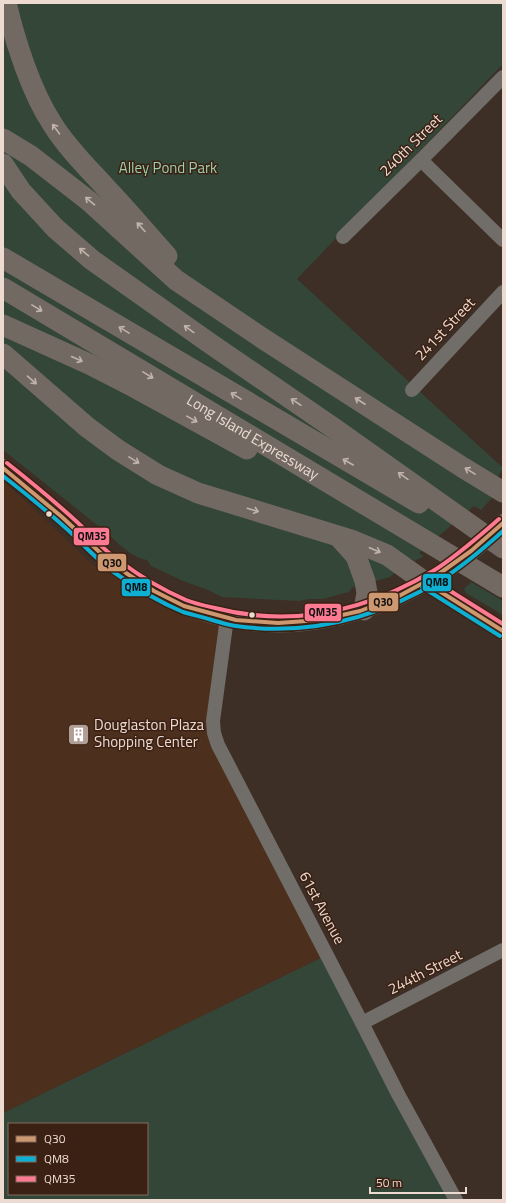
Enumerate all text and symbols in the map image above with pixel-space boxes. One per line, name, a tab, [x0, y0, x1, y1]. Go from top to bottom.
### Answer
street label: 240th Street	[374, 108, 448, 181]
one-way arrow	[52, 124, 60, 135]
park label: Alley Pond Park	[119, 156, 217, 179]
one-way arrow	[84, 197, 95, 206]
one-way arrow	[137, 222, 146, 232]
one-way arrow	[78, 248, 89, 257]
street label: 241st Street	[409, 291, 481, 366]
one-way arrow	[30, 305, 42, 313]
one-way arrow	[118, 325, 130, 333]
one-way arrow	[183, 325, 194, 333]
one-way arrow	[70, 356, 82, 363]
one-way arrow	[142, 371, 154, 379]
one-way arrow	[27, 375, 38, 384]
street label: Long Island Expressway	[182, 388, 324, 485]
one-way arrow	[230, 391, 242, 399]
one-way arrow	[354, 397, 366, 405]
one-way arrow	[291, 398, 302, 406]
one-way arrow	[186, 416, 198, 424]
one-way arrow	[128, 456, 139, 464]
one-way arrow	[342, 457, 354, 465]
one-way arrow	[464, 467, 476, 475]
one-way arrow	[397, 472, 408, 481]
one-way arrow	[247, 507, 260, 514]
unlabelled marker	[44, 509, 54, 519]
line badge: QM35	[73, 527, 110, 546]
text: QM35	[78, 528, 106, 544]
one-way arrow	[369, 547, 381, 554]
line badge: Q30	[97, 553, 127, 572]
text: Q30	[102, 555, 122, 571]
line badge: QM8	[422, 573, 452, 592]
text: QM8	[426, 574, 448, 590]
line badge: QM8	[121, 578, 151, 597]
text: QM8	[125, 579, 147, 595]
line badge: Q30	[368, 592, 399, 612]
text: Q30	[373, 594, 393, 610]
line badge: QM35	[304, 603, 342, 622]
text: QM35	[309, 604, 337, 620]
unlabelled marker	[247, 610, 257, 620]
place label: Douglaston Plaza Shopping Center	[94, 713, 204, 753]
building icon: Douglaston Plaza Shopping Center	[66, 721, 92, 747]
street label: 61st Avenue	[294, 867, 351, 948]
street label: 244th Street	[384, 943, 467, 1000]
legend	[8, 1123, 148, 1195]
text: Q30	[44, 1129, 66, 1148]
text: QM8	[44, 1149, 69, 1168]
text: QM35	[44, 1169, 76, 1188]
scale bar	[370, 1169, 466, 1195]
text: 50 m	[376, 1173, 402, 1192]

